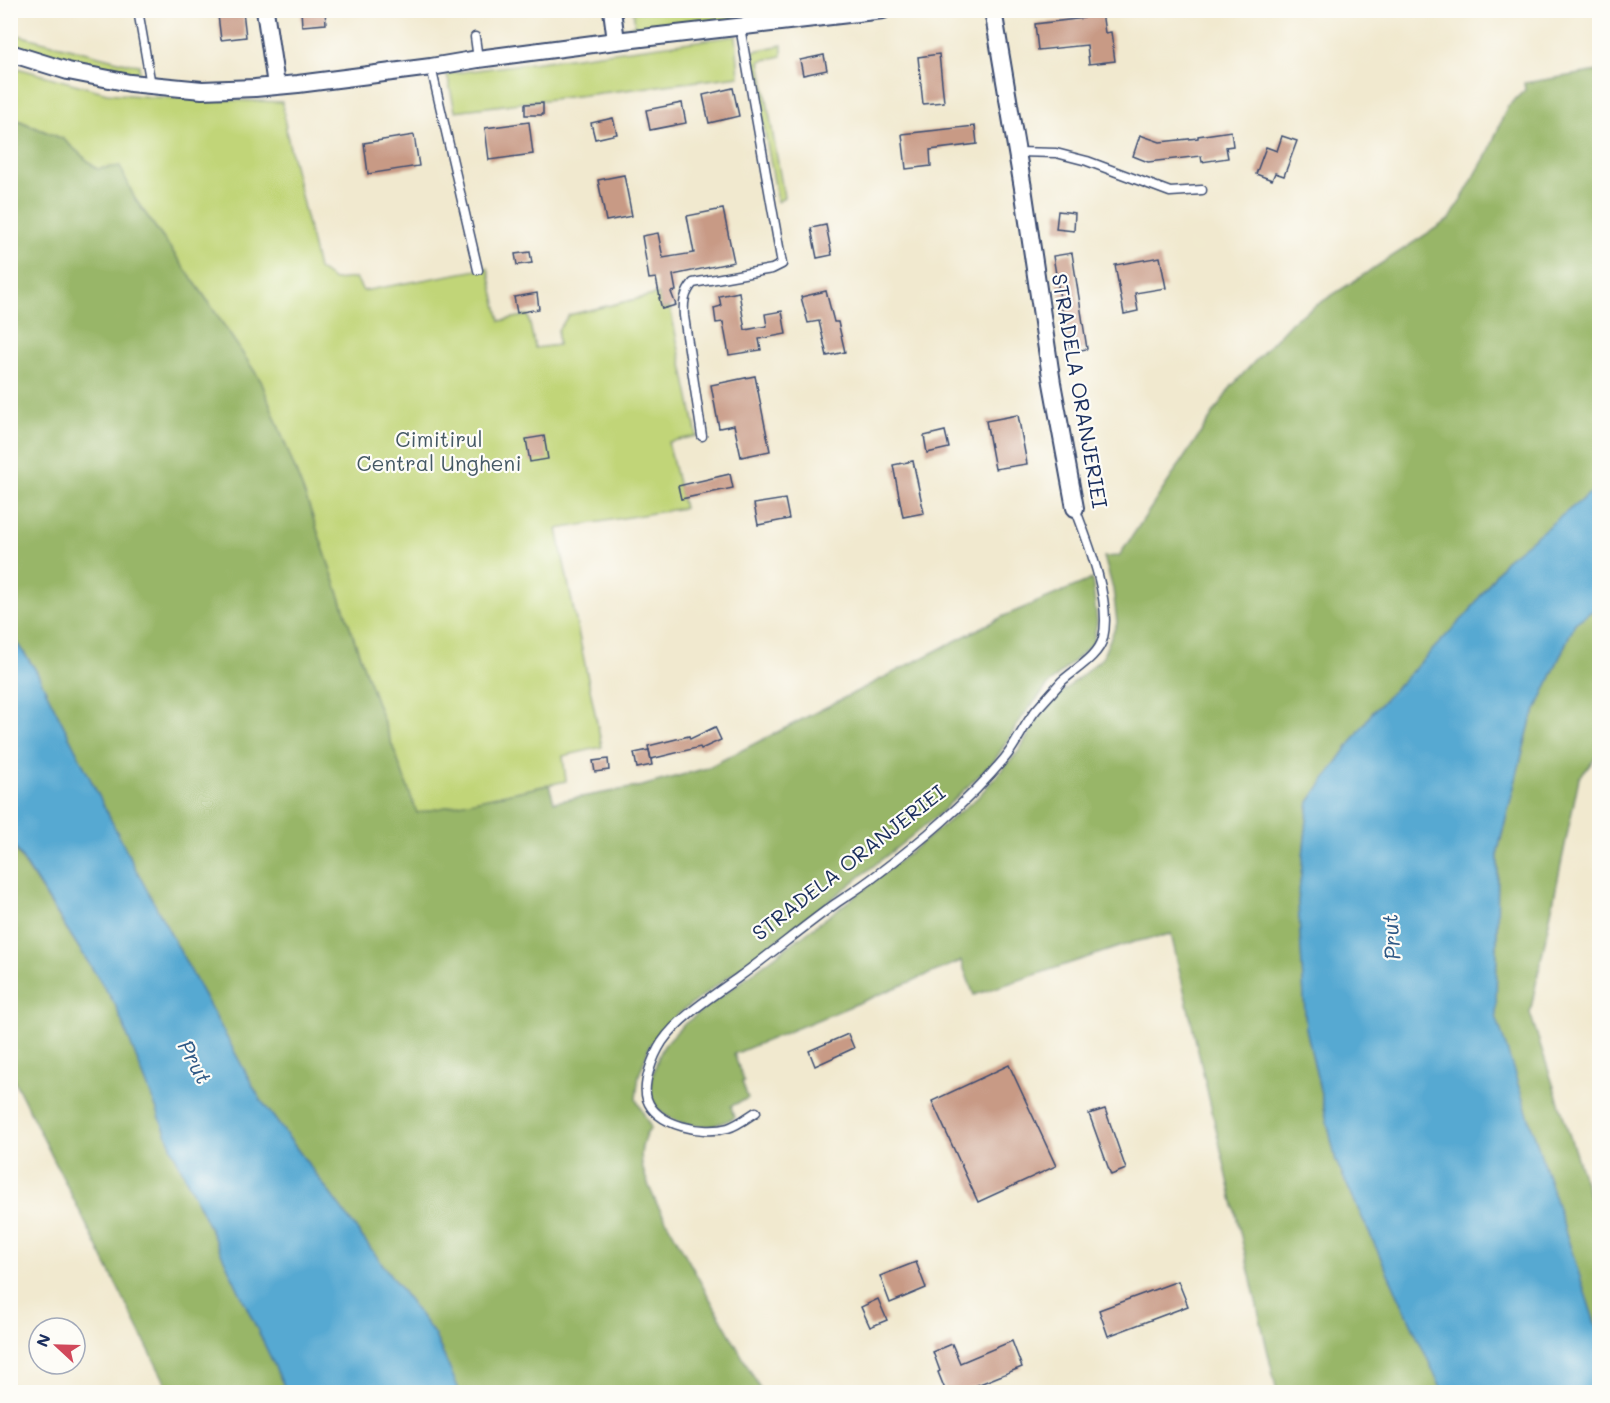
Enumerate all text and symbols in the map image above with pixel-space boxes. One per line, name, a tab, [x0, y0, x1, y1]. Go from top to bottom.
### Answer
street label: STRADELA ORANJERIEI	[1047, 271, 1114, 510]
park label: Cimitirul Central Ungheni	[356, 425, 522, 476]
street label: STRADELA ORANJERIEI	[746, 778, 950, 946]
water label: Prut	[1374, 913, 1407, 961]
water label: Prut	[172, 1035, 219, 1089]
north arrow	[27, 1316, 87, 1376]
text: N	[31, 1331, 55, 1350]

